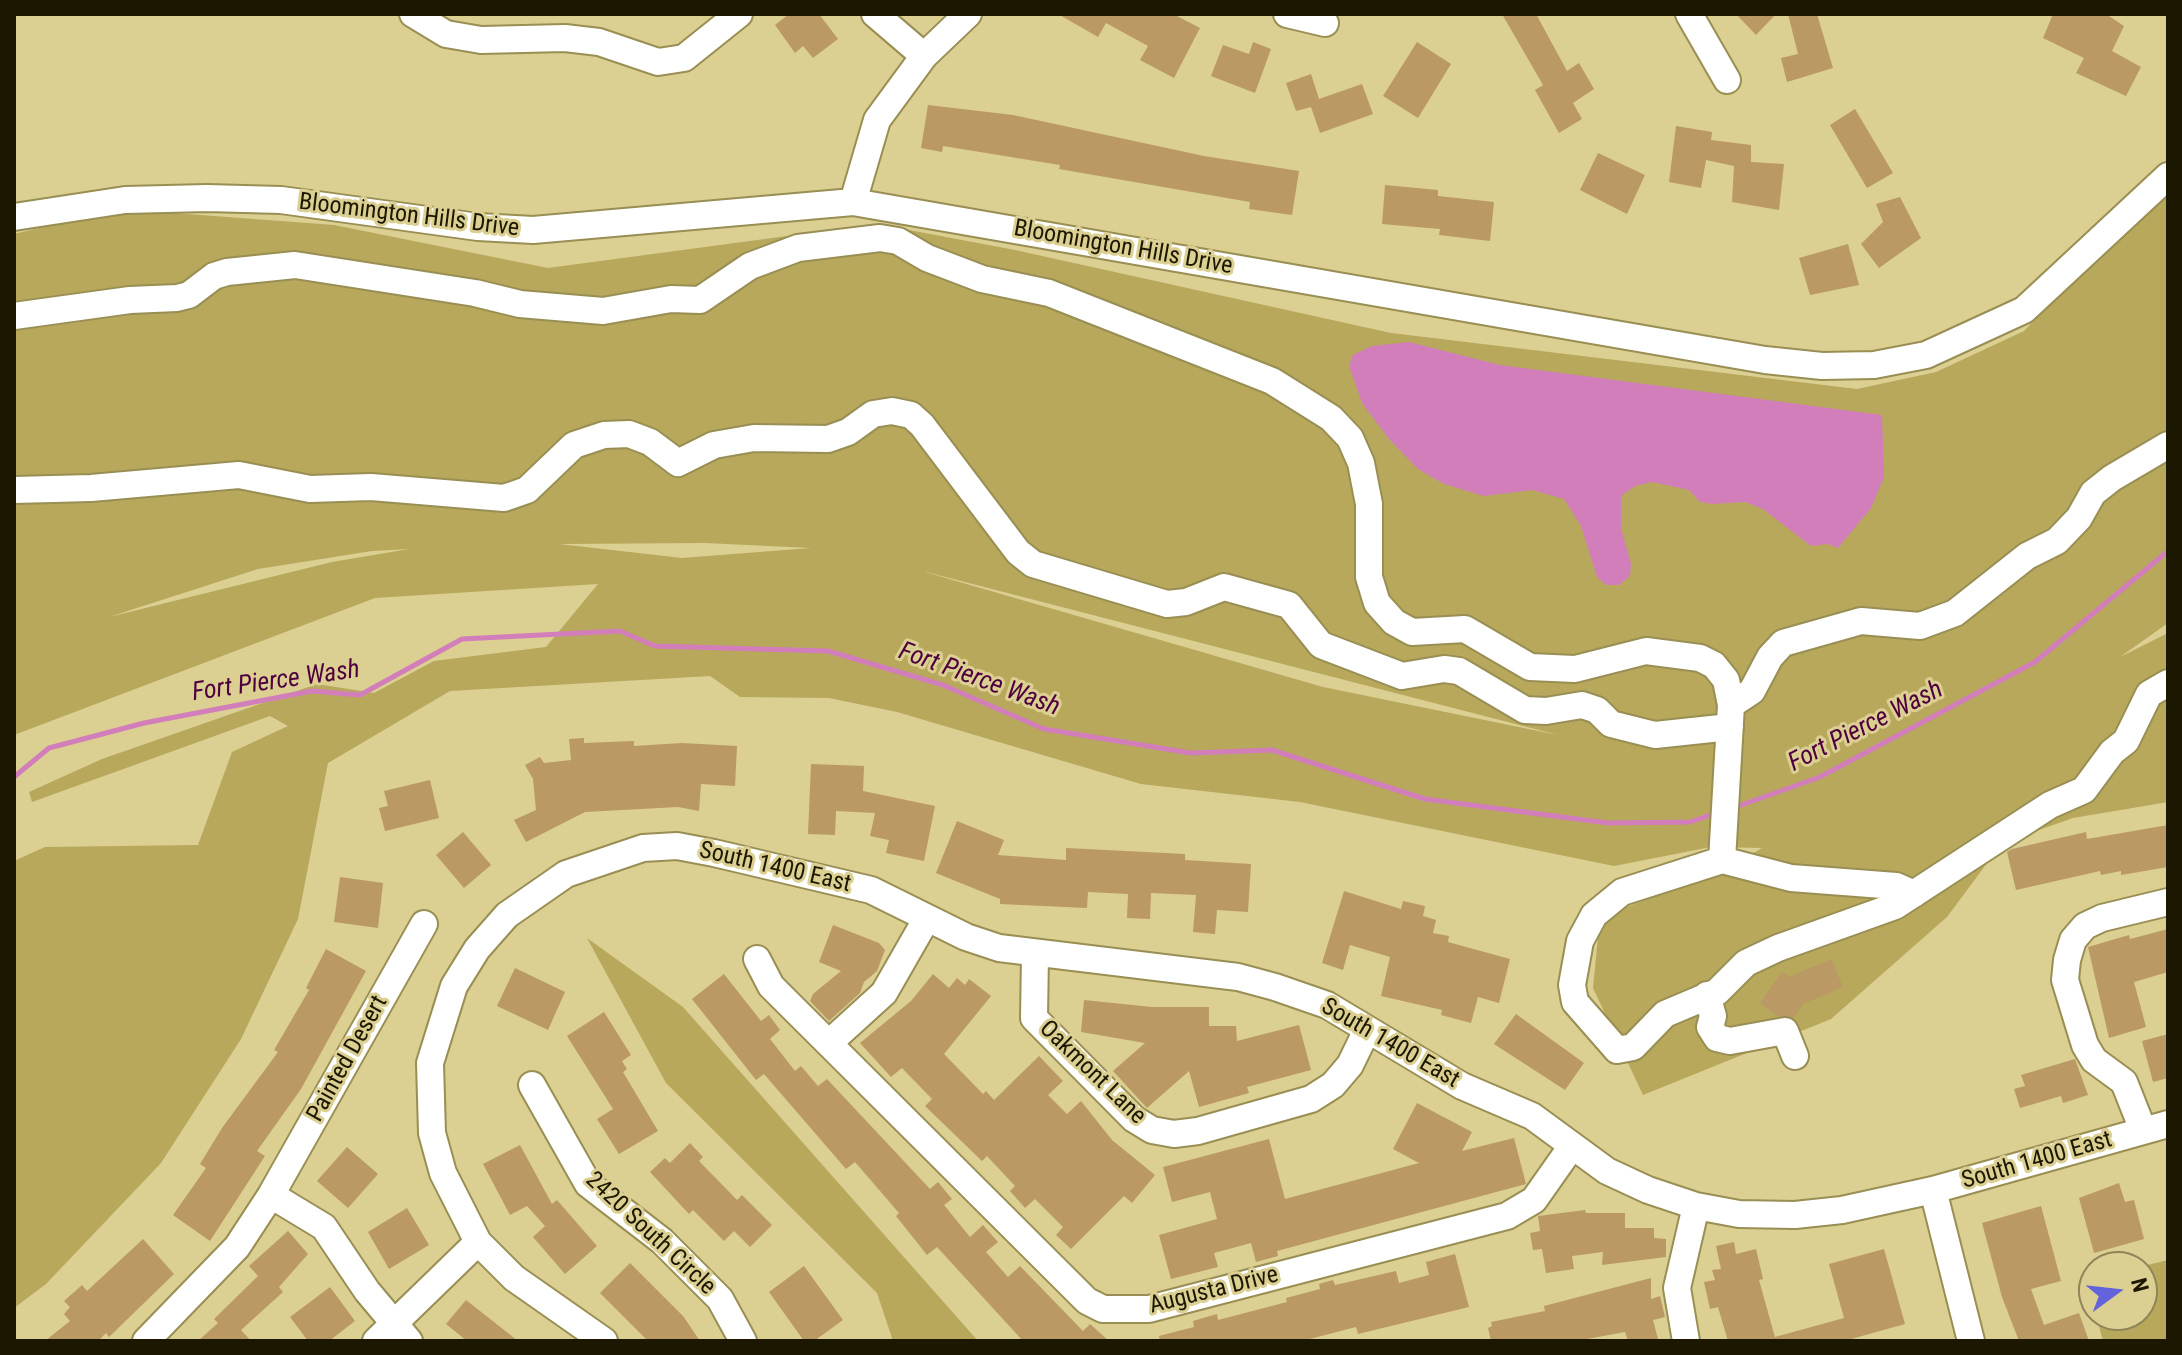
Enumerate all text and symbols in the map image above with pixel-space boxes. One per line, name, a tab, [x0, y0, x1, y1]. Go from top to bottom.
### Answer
street label: Bloomington Hills Drive	[297, 188, 521, 244]
street label: Bloomington Hills Drive	[1011, 215, 1235, 281]
water label: Fort Pierce Wash	[894, 636, 1064, 724]
water label: Fort Pierce Wash	[190, 655, 362, 709]
water label: Fort Pierce Wash	[1784, 675, 1948, 779]
street label: South 1400 East	[696, 837, 854, 899]
street label: Painted Desert	[302, 991, 394, 1127]
street label: South 1400 East	[1316, 993, 1464, 1095]
street label: Oakmont Lane	[1033, 1015, 1151, 1131]
street label: South 1400 East	[1959, 1126, 2115, 1196]
street label: 2420 South Circle	[579, 1166, 721, 1302]
north arrow	[2078, 1251, 2158, 1331]
street label: Augusta Drive	[1147, 1261, 1281, 1321]
text: N	[2126, 1275, 2154, 1295]

